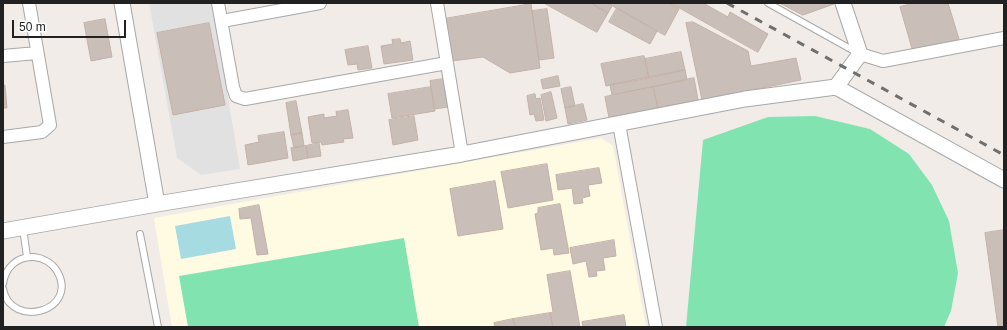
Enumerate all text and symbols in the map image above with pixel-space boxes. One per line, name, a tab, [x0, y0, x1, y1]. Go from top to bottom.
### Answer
scale bar	[14, 12, 128, 38]
text: 50 m	[19, 20, 46, 34]

